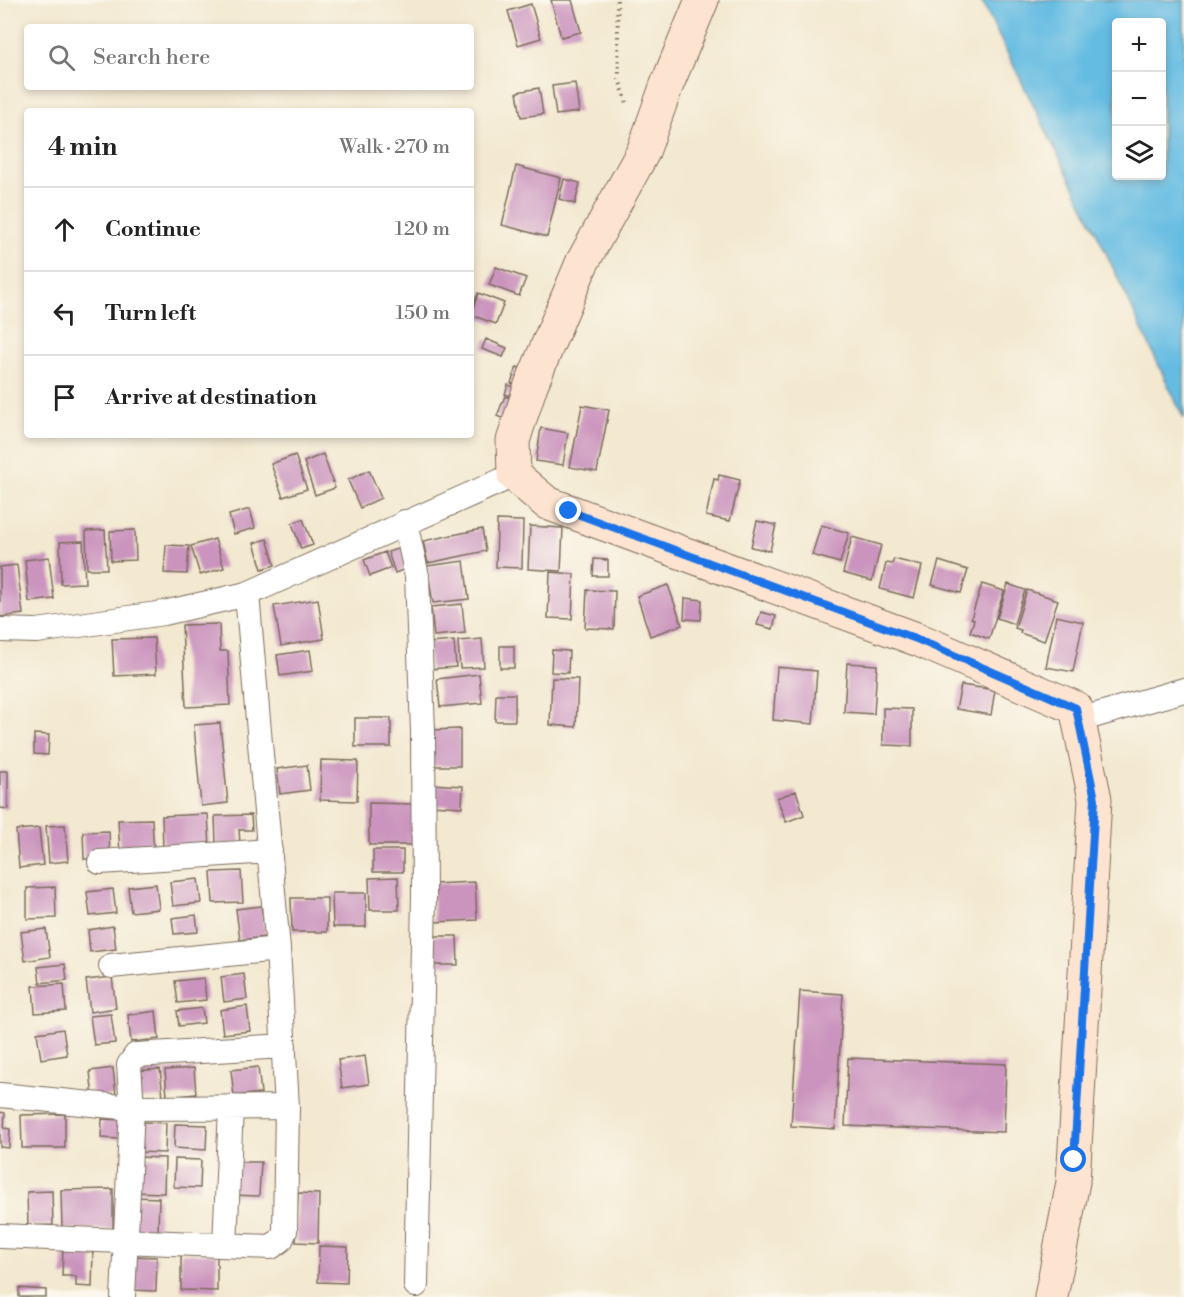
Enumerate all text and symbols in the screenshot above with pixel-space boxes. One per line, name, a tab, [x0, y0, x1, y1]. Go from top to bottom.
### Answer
map controls	[1112, 18, 1166, 180]
button: +	[1112, 18, 1166, 72]
search box	[24, 24, 474, 90]
icon: search	[45, 41, 78, 74]
text: Search here	[93, 44, 210, 71]
button: −	[1112, 72, 1166, 126]
button: layers	[1112, 126, 1166, 180]
text: 4 min	[48, 131, 118, 163]
text: Walk · 270 m	[339, 135, 450, 160]
icon: ahead	[48, 213, 81, 246]
text: Continue	[105, 216, 201, 243]
text: 120 m	[395, 217, 450, 242]
icon: left	[48, 297, 81, 330]
text: Turn left	[105, 300, 196, 327]
text: 150 m	[395, 301, 450, 326]
icon: arrive	[48, 381, 81, 414]
text: Arrive at destination	[105, 384, 317, 411]
route end	[555, 497, 581, 523]
route start	[1060, 1146, 1086, 1172]

